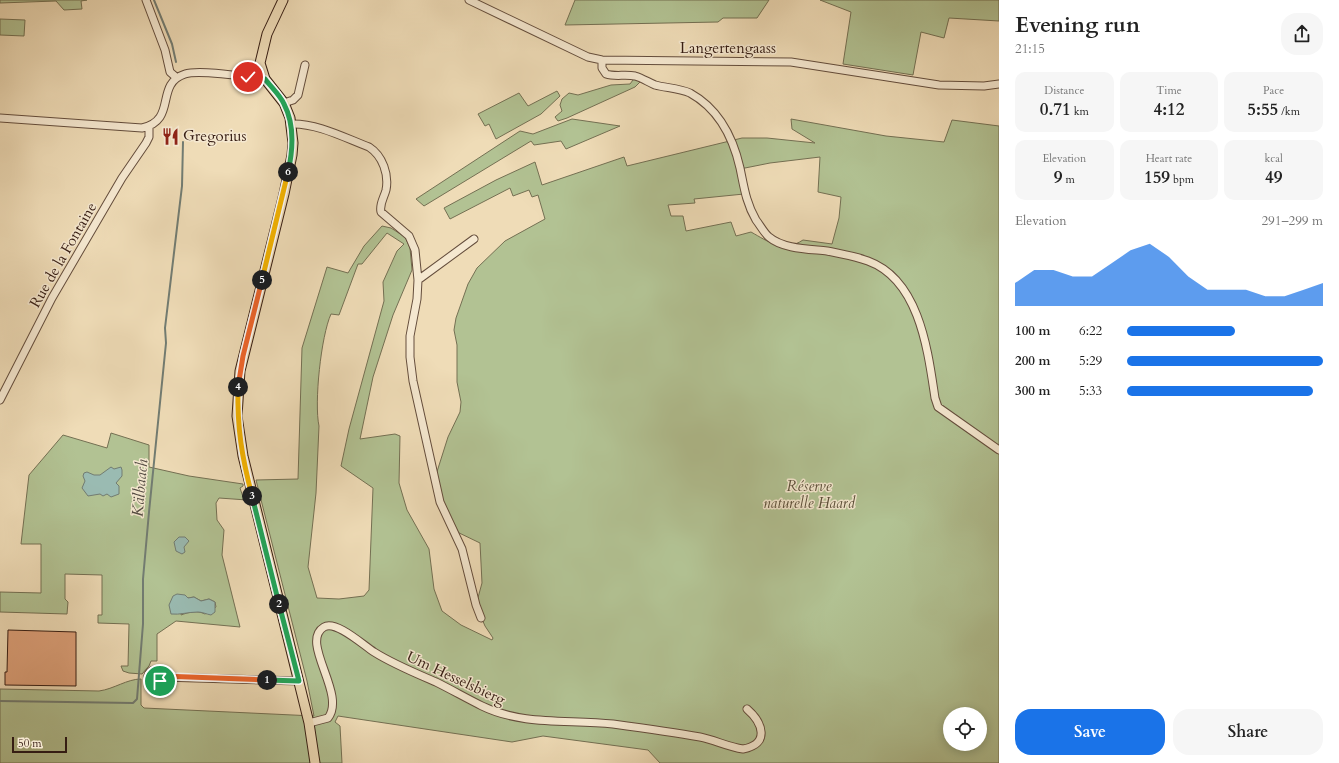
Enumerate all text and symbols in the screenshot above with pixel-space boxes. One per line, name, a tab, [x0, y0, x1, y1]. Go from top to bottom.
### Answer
text: Evening run	[1015, 10, 1140, 40]
button: share	[1281, 13, 1323, 55]
street label: Langertengaass	[680, 38, 776, 58]
text: 21:15	[1015, 40, 1045, 58]
pin	[231, 60, 265, 94]
icon: check	[237, 66, 259, 88]
text: Distance	[1044, 83, 1084, 98]
text: Time	[1156, 83, 1182, 98]
text: Pace	[1263, 83, 1284, 98]
text: 0.71	[1040, 98, 1071, 121]
text: 4:12	[1153, 98, 1185, 121]
text: 5:55	[1247, 98, 1278, 121]
text: km	[1071, 104, 1089, 119]
text: /km	[1278, 104, 1300, 119]
restaurant icon: Gregorius	[160, 126, 180, 146]
place label: Gregorius	[183, 126, 247, 146]
text: Elevation	[1042, 151, 1086, 166]
text: Heart rate	[1146, 151, 1192, 166]
text: kcal	[1264, 151, 1283, 166]
pin: 6	[278, 162, 298, 182]
text: 6	[285, 164, 291, 179]
text: 9	[1054, 166, 1063, 189]
text: 159	[1144, 166, 1170, 189]
text: 49	[1265, 166, 1282, 189]
text: m	[1063, 172, 1075, 187]
text: bpm	[1170, 172, 1194, 187]
street label: Rue de la Fontaine	[25, 198, 101, 311]
text: Elevation	[1015, 212, 1067, 230]
text: 291–299 m	[1261, 212, 1323, 230]
pin: 5	[252, 270, 272, 290]
text: 5	[259, 272, 265, 287]
text: 100 m	[1015, 322, 1050, 340]
text: 6:22	[1079, 322, 1102, 340]
text: 200 m	[1015, 352, 1050, 370]
text: 5:29	[1079, 352, 1102, 370]
pin: 4	[228, 377, 248, 397]
text: 4	[235, 379, 241, 394]
text: 300 m	[1015, 382, 1050, 400]
text: 5:33	[1079, 382, 1102, 400]
water label: Kälbaach	[127, 458, 154, 518]
park label: Réserve naturelle Haard	[763, 476, 856, 513]
pin: 3	[242, 486, 262, 506]
text: 3	[249, 488, 255, 503]
pin: 2	[269, 594, 289, 614]
text: 2	[276, 596, 282, 611]
street label: Um Hesselsbierg	[403, 646, 509, 710]
pin	[143, 664, 177, 698]
icon: arrive	[149, 670, 171, 692]
pin: 1	[257, 670, 277, 690]
text: 1	[264, 672, 270, 687]
map controls	[943, 707, 987, 751]
button: locate	[943, 707, 987, 751]
button: Save	[1015, 709, 1165, 755]
button: Share	[1173, 709, 1323, 755]
scale bar	[12, 735, 67, 754]
text: 50 m	[18, 736, 42, 751]

